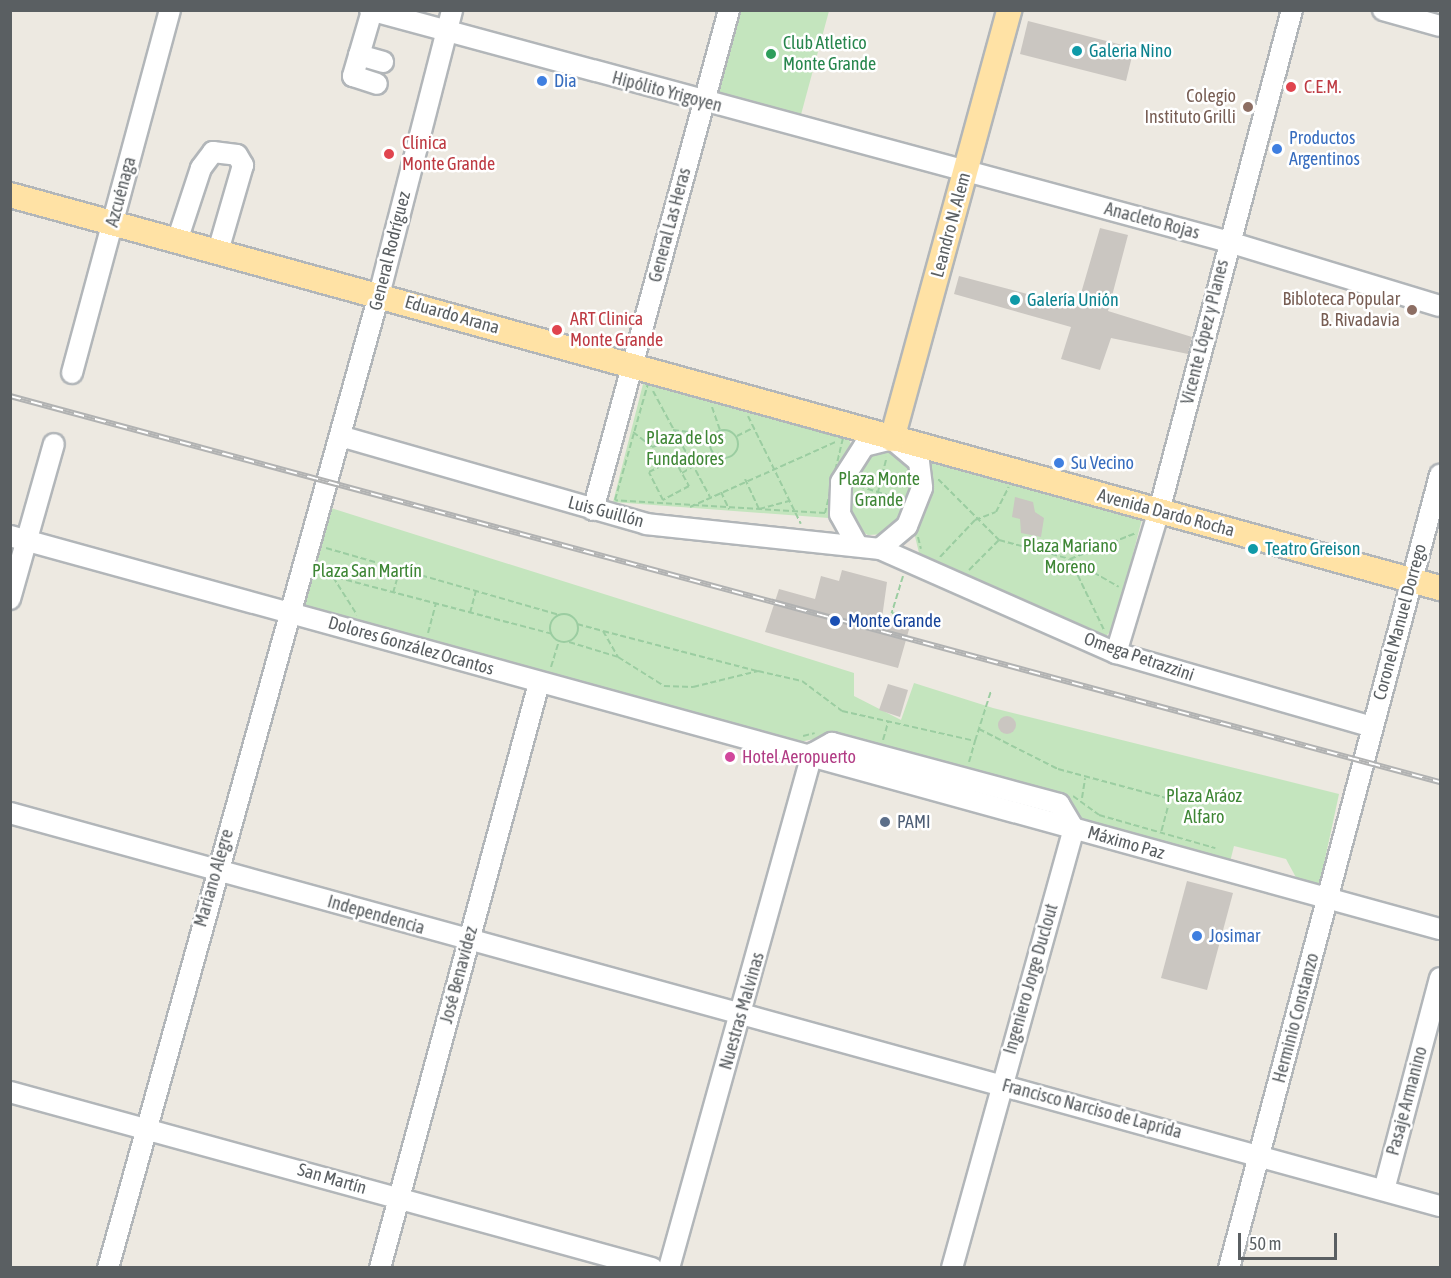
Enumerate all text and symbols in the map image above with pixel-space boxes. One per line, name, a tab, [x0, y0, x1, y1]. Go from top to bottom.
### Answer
place label: Club Atletico Monte Grande	[783, 33, 876, 76]
place label: Galeria Nino	[1089, 40, 1172, 62]
marker: Galeria Nino	[1070, 44, 1084, 58]
marker: Club Atletico Monte Grande	[764, 47, 778, 61]
street label: Hipólito Yrigoyen	[610, 67, 724, 117]
place label: Dia	[554, 70, 577, 92]
marker: Dia	[535, 74, 549, 88]
place label: C.E.M.	[1304, 76, 1341, 98]
marker: C.E.M.	[1282, 78, 1300, 96]
place label: Colegio Instituto Grilli	[1145, 86, 1236, 128]
marker: Colegio Instituto Grilli	[1241, 100, 1255, 114]
place label: Productos Argentinos	[1289, 128, 1360, 170]
place label: Clínica Monte Grande	[402, 133, 495, 176]
marker: Productos Argentinos	[1270, 142, 1284, 156]
marker: Clínica Monte Grande	[380, 145, 398, 163]
street label: Azcuénaga	[101, 155, 141, 229]
street label: General Las Heras	[644, 165, 696, 285]
street label: Leandro N. Alem	[927, 170, 975, 280]
street label: General Rodríguez	[365, 189, 415, 313]
street label: Anacleto Rojas	[1102, 198, 1202, 244]
street label: Vicente López y Planes	[1177, 257, 1233, 407]
place label: Galería Unión	[1027, 289, 1119, 311]
place label: Bibloteca Popular B. Rivadavia	[1282, 289, 1400, 332]
street label: Eduardo Arana	[402, 291, 502, 339]
marker: Galería Unión	[1008, 293, 1022, 307]
marker: Bibloteca Popular B. Rivadavia	[1405, 303, 1419, 317]
place label: ART Clinica Monte Grande	[570, 309, 663, 352]
marker: ART Clinica Monte Grande	[548, 321, 566, 339]
park label: Plaza de los Fundadores	[646, 428, 724, 470]
place label: Su Vecino	[1071, 452, 1134, 474]
marker: Su Vecino	[1052, 456, 1066, 470]
park label: Plaza Monte Grande	[838, 469, 920, 512]
street label: Avenida Dardo Rocha	[1095, 484, 1237, 542]
street label: Luis Guillón	[566, 492, 646, 532]
park label: Plaza Mariano Moreno	[1023, 536, 1117, 578]
place label: Teatro Greison	[1265, 538, 1360, 560]
street label: Coronel Manuel Dorrego	[1369, 541, 1431, 703]
marker: Teatro Greison	[1246, 542, 1260, 556]
park label: Plaza San Martín	[312, 560, 422, 582]
place label: Monte Grande	[848, 610, 941, 632]
street label: Dolores González Ocantos	[326, 612, 496, 680]
marker: Monte Grande	[826, 612, 844, 630]
street label: Omega Petrazzini	[1081, 628, 1197, 686]
place label: Hotel Aeropuerto	[742, 746, 856, 768]
marker: Hotel Aeropuerto	[723, 750, 737, 764]
park label: Plaza Aráoz Alfaro	[1166, 786, 1242, 828]
place label: PAMI	[897, 811, 931, 833]
marker: PAMI	[878, 815, 892, 829]
street label: Máximo Paz	[1085, 822, 1167, 864]
street label: Mariano Alegre	[190, 827, 238, 929]
street label: Independencia	[325, 891, 427, 939]
street label: Ingeniero Jorge Duclout	[999, 901, 1063, 1057]
street label: José Benavídez	[436, 924, 482, 1026]
place label: Josimar	[1209, 925, 1260, 947]
marker: Josimar	[1190, 929, 1204, 943]
street label: Nuestras Malvinas	[715, 950, 769, 1072]
street label: Herminio Constanzo	[1268, 951, 1324, 1085]
street label: Pasaje Armanino	[1382, 1044, 1432, 1158]
street label: Francisco Narciso de Laprida	[1000, 1075, 1184, 1143]
street label: San Martín	[295, 1159, 369, 1199]
scale bar	[1241, 1221, 1340, 1259]
text: 50 m	[1249, 1233, 1281, 1254]

